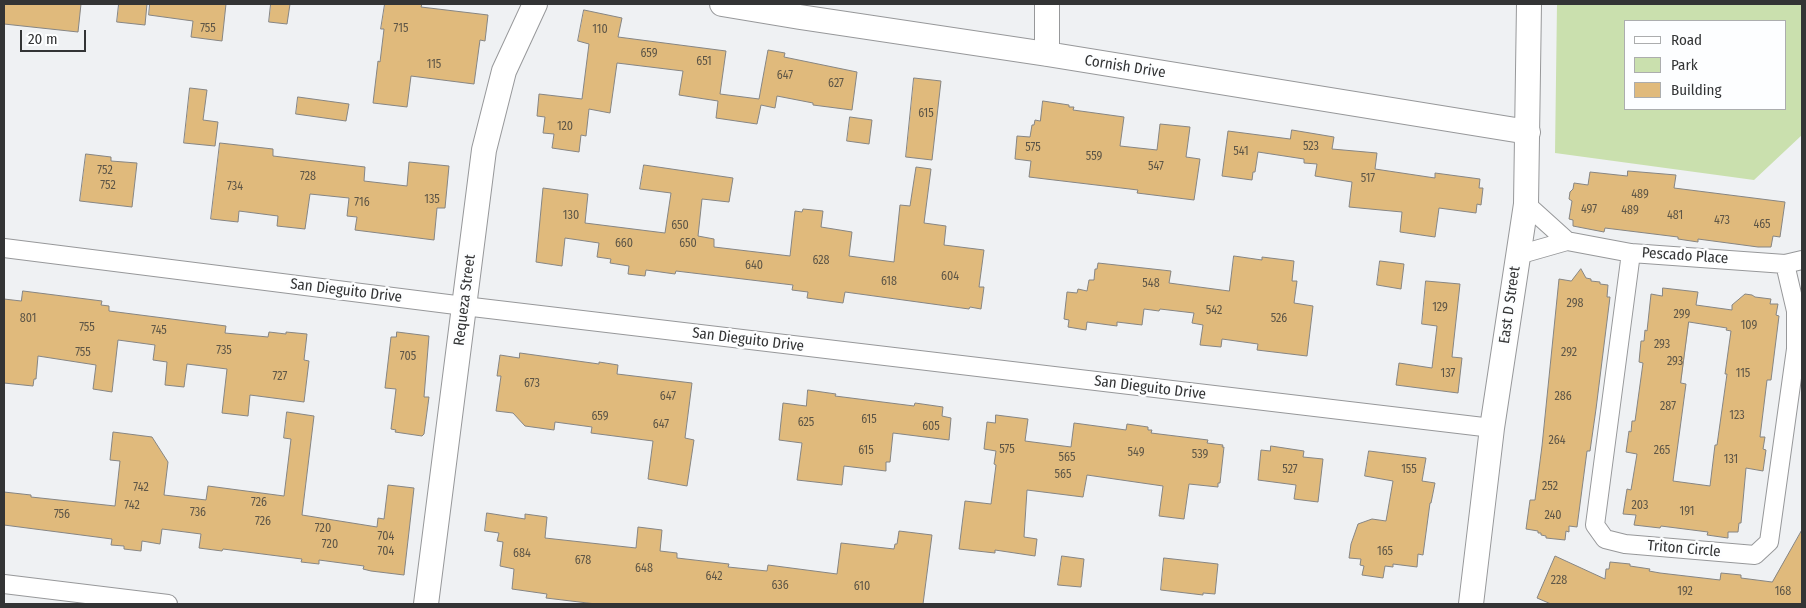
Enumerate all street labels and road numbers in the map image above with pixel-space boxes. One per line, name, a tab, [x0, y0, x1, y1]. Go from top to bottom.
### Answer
street label: Cornish Drive	[1083, 52, 1167, 82]
street label: Pescado Place	[1641, 244, 1729, 268]
street label: Requeza Street	[450, 253, 480, 347]
street label: East D Street	[1496, 265, 1524, 345]
street label: San Dieguito Drive	[289, 275, 403, 307]
street label: San Dieguito Drive	[691, 324, 805, 356]
street label: San Dieguito Drive	[1093, 372, 1207, 404]
street label: Triton Circle	[1647, 537, 1721, 561]

